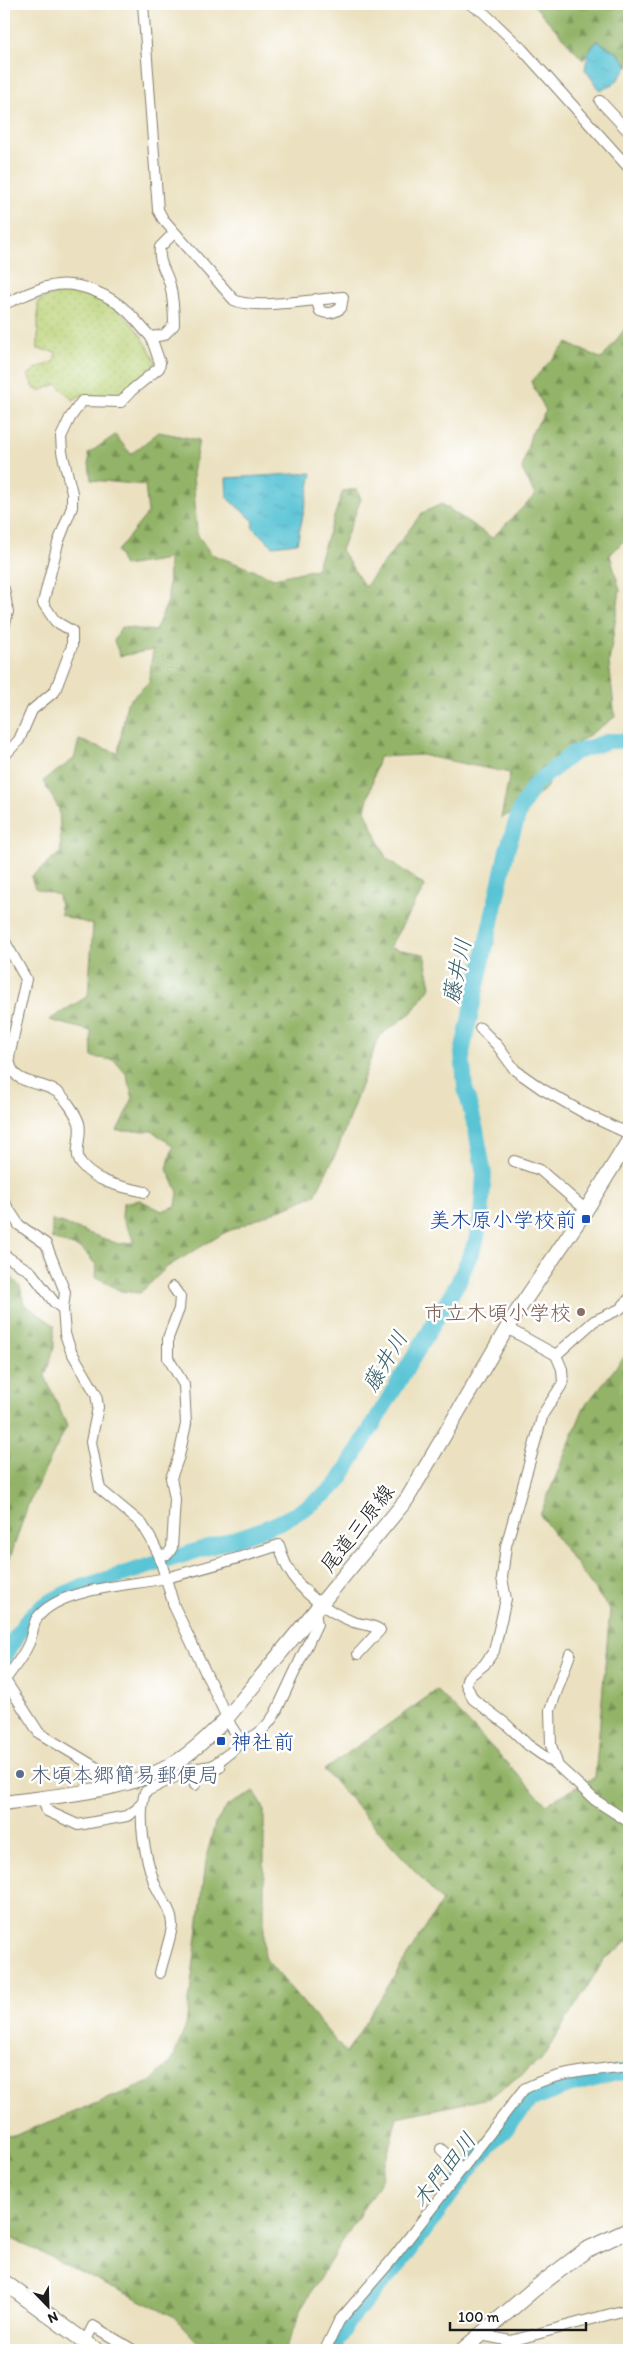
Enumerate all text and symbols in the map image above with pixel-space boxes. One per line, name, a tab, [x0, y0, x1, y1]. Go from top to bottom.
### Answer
water label: 藤井川	[437, 936, 477, 1006]
place label: 美木原小学校前	[429, 1207, 576, 1232]
marker: 美木原小学校前	[580, 1213, 592, 1225]
place label: 市立木頃小学校	[424, 1300, 571, 1325]
marker: 市立木頃小学校	[575, 1306, 587, 1318]
water label: 藤井川	[356, 1326, 414, 1396]
street label: 尾道三原線	[315, 1479, 399, 1577]
place label: 神社前	[231, 1729, 294, 1754]
marker: 神社前	[215, 1735, 227, 1747]
place label: 木頃本郷簡易郵便局	[30, 1762, 219, 1787]
marker: 木頃本郷簡易郵便局	[14, 1768, 26, 1780]
water label: 木門田川	[406, 2127, 482, 2213]
north arrow	[22, 2282, 72, 2332]
scale bar	[450, 2299, 587, 2331]
text: N	[45, 2308, 61, 2327]
text: 100 m	[458, 2308, 500, 2326]

